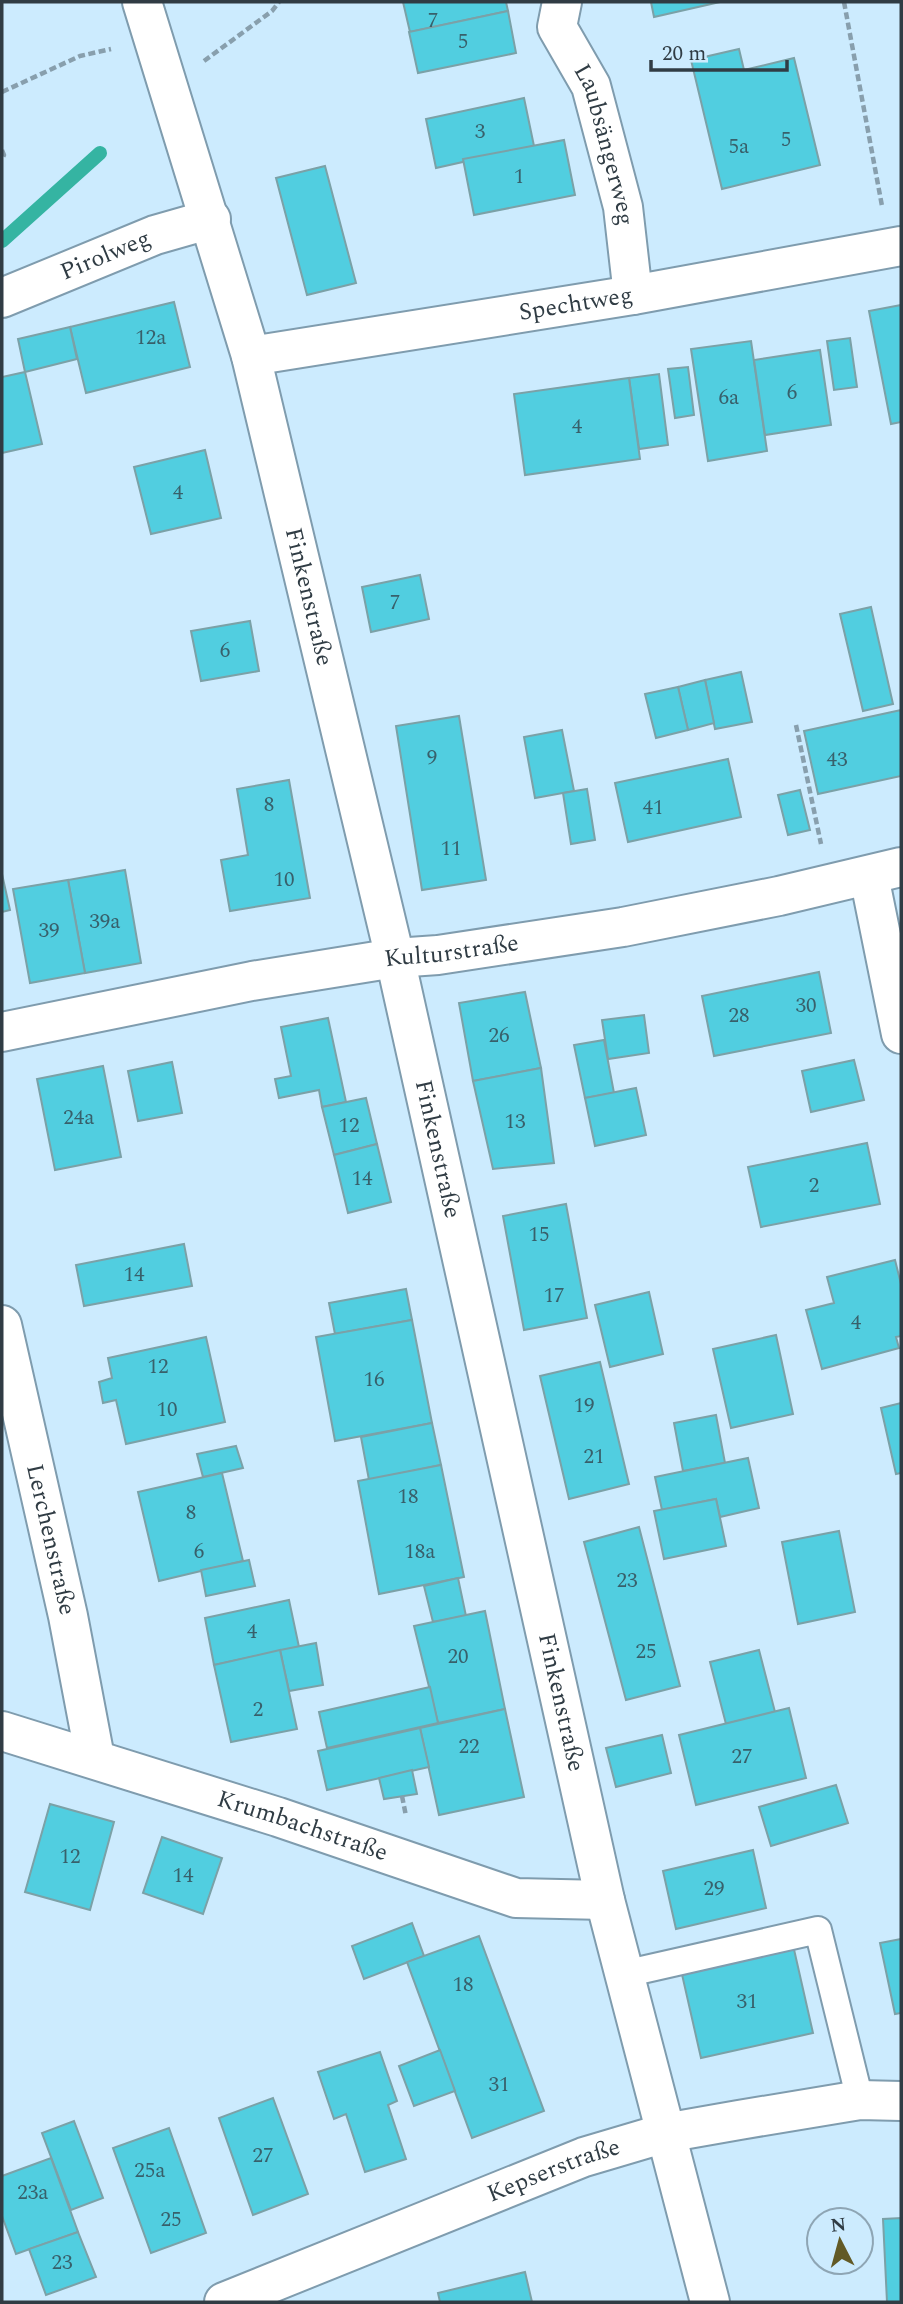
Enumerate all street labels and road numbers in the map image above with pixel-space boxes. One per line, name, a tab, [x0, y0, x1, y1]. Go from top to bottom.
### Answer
street label: Laubsängerweg	[564, 57, 643, 227]
street label: Pirolweg	[55, 221, 156, 290]
street label: Spechtweg	[516, 277, 635, 331]
street label: Finkenstraße	[275, 524, 343, 670]
street label: Kulturstraße	[382, 925, 521, 977]
street label: Finkenstraße	[405, 1076, 470, 1222]
street label: Lerchenstraße	[16, 1461, 85, 1619]
street label: Finkenstraße	[528, 1630, 594, 1775]
street label: Krumbachstraße	[212, 1781, 393, 1871]
street label: Kepserstraße	[482, 2129, 625, 2212]

